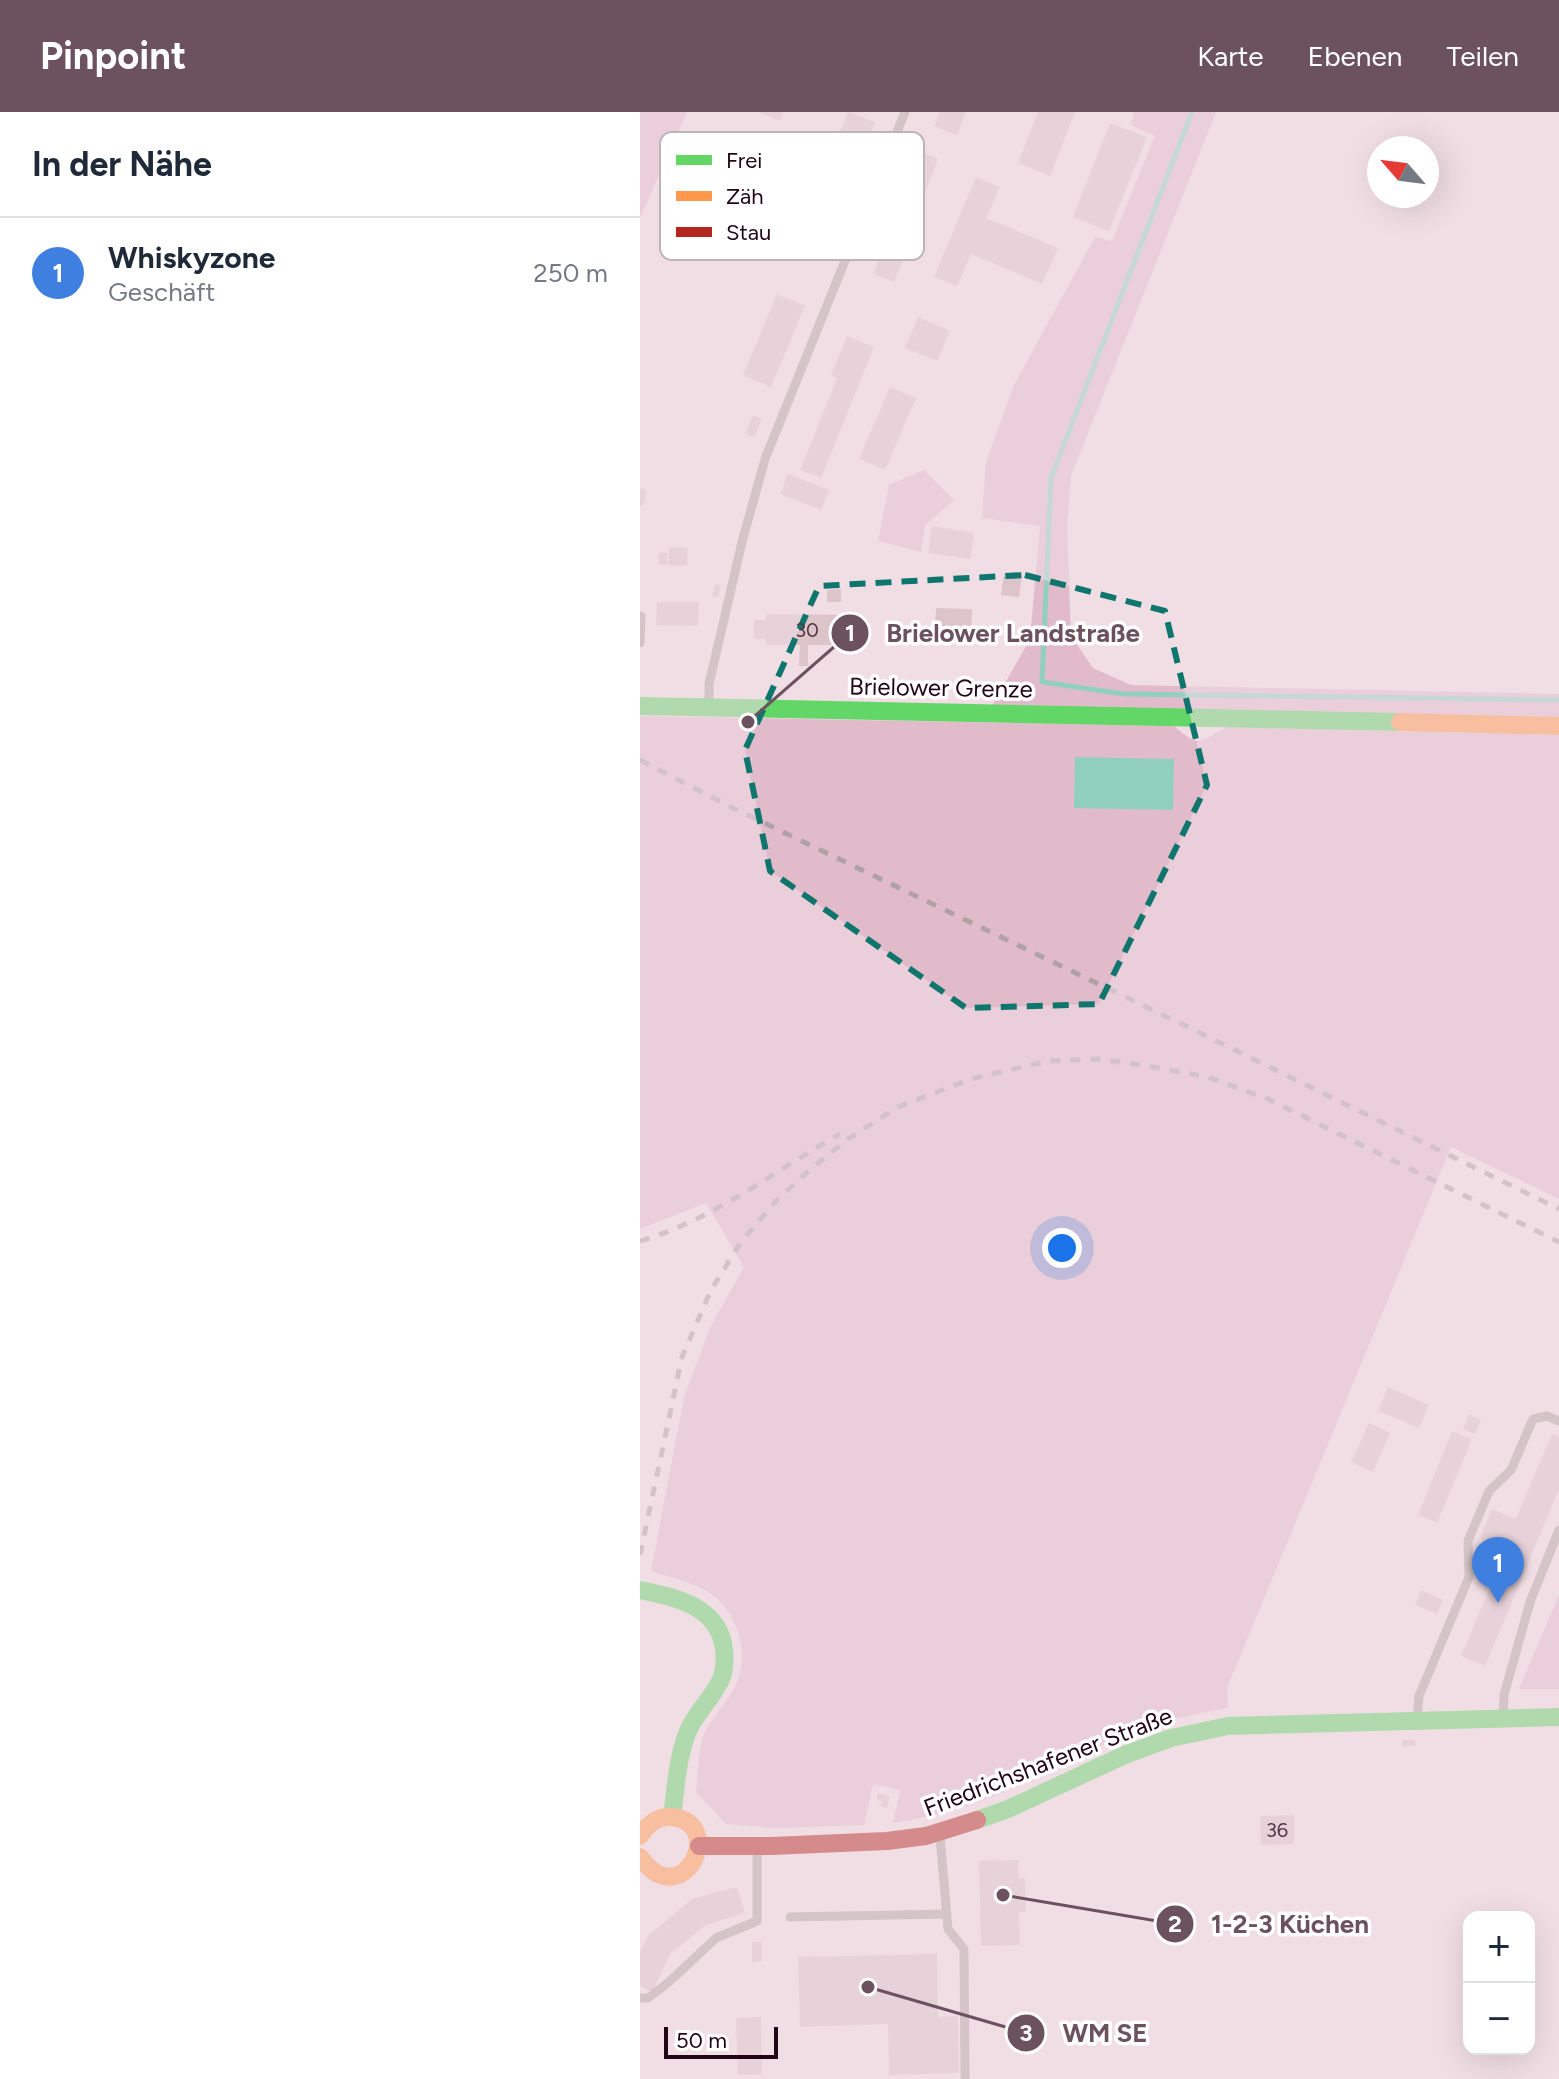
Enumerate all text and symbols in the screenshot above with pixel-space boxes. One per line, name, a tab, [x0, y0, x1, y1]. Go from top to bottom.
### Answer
text: Pinpoint	[40, 33, 186, 79]
text: Karte	[1197, 39, 1264, 73]
text: Ebenen	[1308, 39, 1402, 73]
text: Teilen	[1446, 39, 1519, 73]
legend	[660, 132, 924, 260]
north arrow	[1367, 136, 1439, 208]
text: In der Nähe	[32, 144, 212, 185]
text: Frei	[726, 147, 762, 174]
text: Zäh	[726, 183, 764, 210]
text: Stau	[726, 219, 771, 246]
text: Whiskyzone	[108, 239, 275, 276]
text: 1	[53, 257, 63, 289]
text: 250 m	[533, 257, 608, 289]
text: Geschäft	[108, 276, 215, 308]
callout: Brielower Landstraße	[830, 608, 1156, 658]
text: Brielower Landstraße	[886, 617, 1140, 649]
house number: 30	[795, 618, 819, 642]
text: 1	[845, 618, 855, 647]
street label: Brielower Grenze	[849, 671, 1033, 704]
your location	[1042, 1228, 1082, 1268]
pin: 1	[1472, 1537, 1524, 1603]
street label: Friedrichshafener Straße	[920, 1701, 1176, 1822]
house number: 36	[1266, 1818, 1288, 1842]
callout: 1-2-3 Küchen	[1155, 1899, 1385, 1949]
text: 1-2-3 Küchen	[1211, 1908, 1369, 1940]
text: 2	[1168, 1909, 1182, 1938]
map controls	[1463, 1911, 1535, 2055]
button: +	[1463, 1911, 1535, 1983]
button: −	[1463, 1983, 1535, 2055]
callout: WM SE	[1006, 2008, 1163, 2058]
text: WM SE	[1062, 2017, 1148, 2049]
text: 3	[1019, 2018, 1033, 2047]
scale bar	[664, 2023, 778, 2059]
text: 50 m	[676, 2027, 727, 2054]

